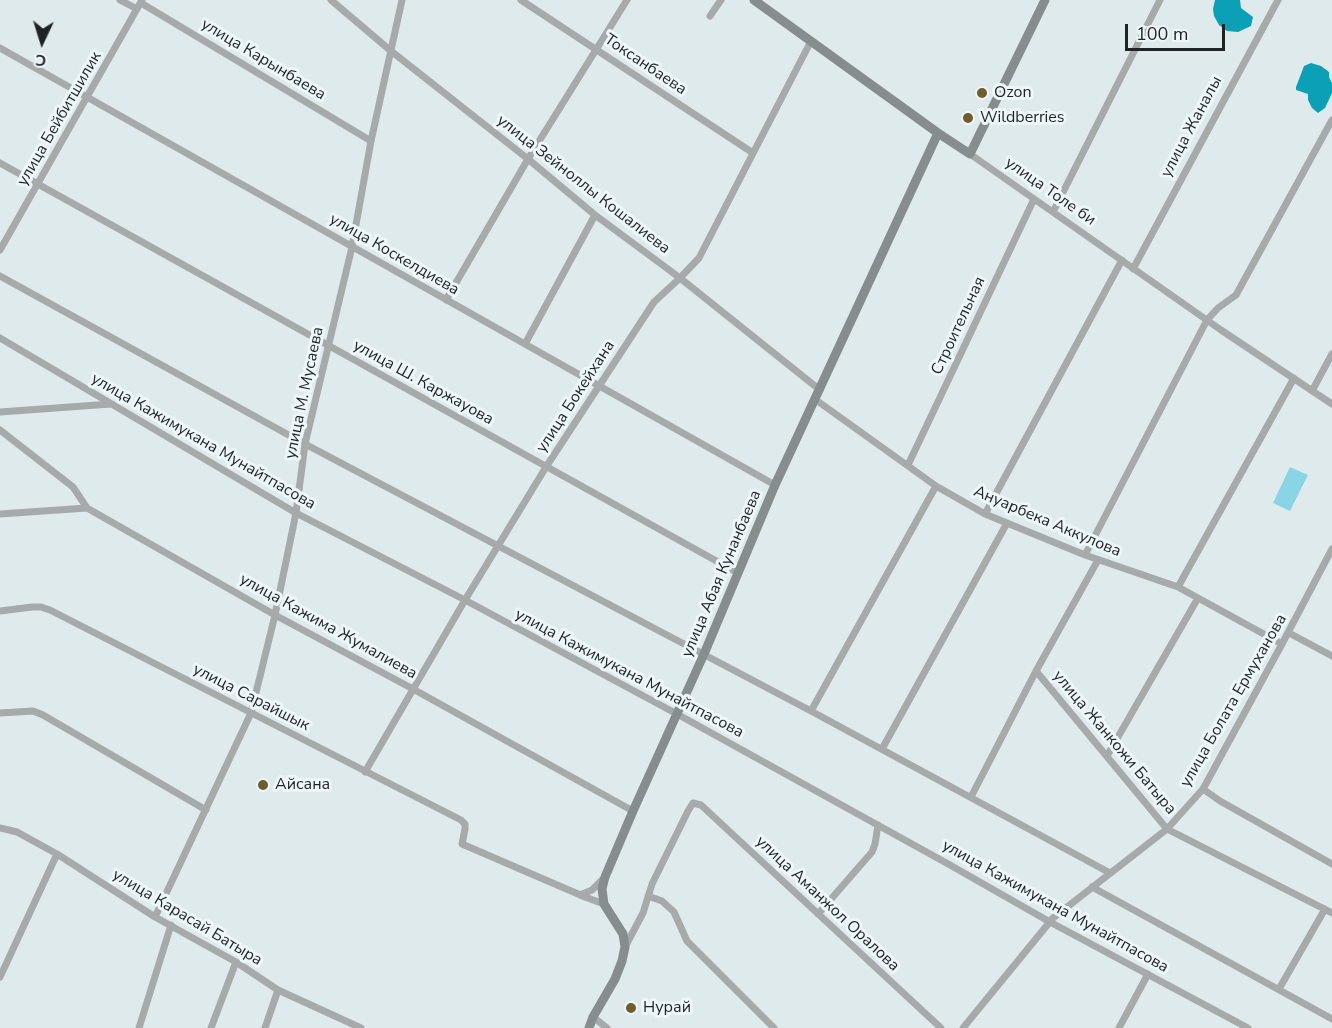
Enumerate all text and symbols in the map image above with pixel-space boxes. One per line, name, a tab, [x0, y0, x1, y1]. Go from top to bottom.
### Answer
north arrow	[12, 12, 72, 72]
scale bar	[1128, 12, 1228, 50]
street label: улица Карынбаева	[197, 15, 329, 105]
text: 100 m	[1136, 22, 1188, 46]
street label: Токсанбаева	[600, 30, 690, 100]
street label: улица Бейбитшилик	[14, 48, 106, 190]
text: С	[35, 49, 47, 71]
street label: улица Жаналы	[1157, 73, 1227, 181]
place label: Ozon	[994, 83, 1032, 103]
marker: Ozon	[975, 86, 989, 100]
place label: Wildberries	[980, 108, 1065, 128]
street label: улица Зейноллы Кошалиева	[493, 111, 673, 259]
marker: Wildberries	[961, 111, 975, 125]
street label: улица Толе би	[1001, 154, 1099, 230]
street label: улица Коскелдиева	[326, 210, 462, 300]
street label: Строительная	[928, 274, 990, 378]
street label: улица М. Мусаева	[282, 325, 328, 461]
street label: улица Ш. Каржауова	[349, 336, 497, 430]
street label: улица Бокейхана	[533, 337, 619, 457]
street label: улица Кажимукана Мунайтпасова	[87, 370, 319, 514]
street label: Ануарбека Аккулова	[970, 482, 1124, 562]
street label: улица Абая Кунанбаева	[678, 487, 766, 661]
street label: улица Кажима Жумалиева	[236, 570, 420, 684]
street label: улица Кажимукана Мунайтпасова	[511, 605, 747, 743]
street label: улица Болата Ермуханова	[1177, 611, 1291, 791]
street label: улица Сарайшык	[189, 660, 313, 736]
street label: улица Жанкожи Батыра	[1048, 667, 1180, 819]
place label: Айсана	[275, 775, 330, 795]
marker: Айсана	[256, 778, 270, 792]
street label: улица Аманжол Оралова	[751, 832, 903, 976]
street label: улица Кажимукана Мунайтпасова	[938, 837, 1172, 977]
street label: улица Карасай Батыра	[109, 866, 265, 970]
place label: Нурай	[643, 998, 691, 1018]
marker: Нурай	[624, 1001, 638, 1015]

